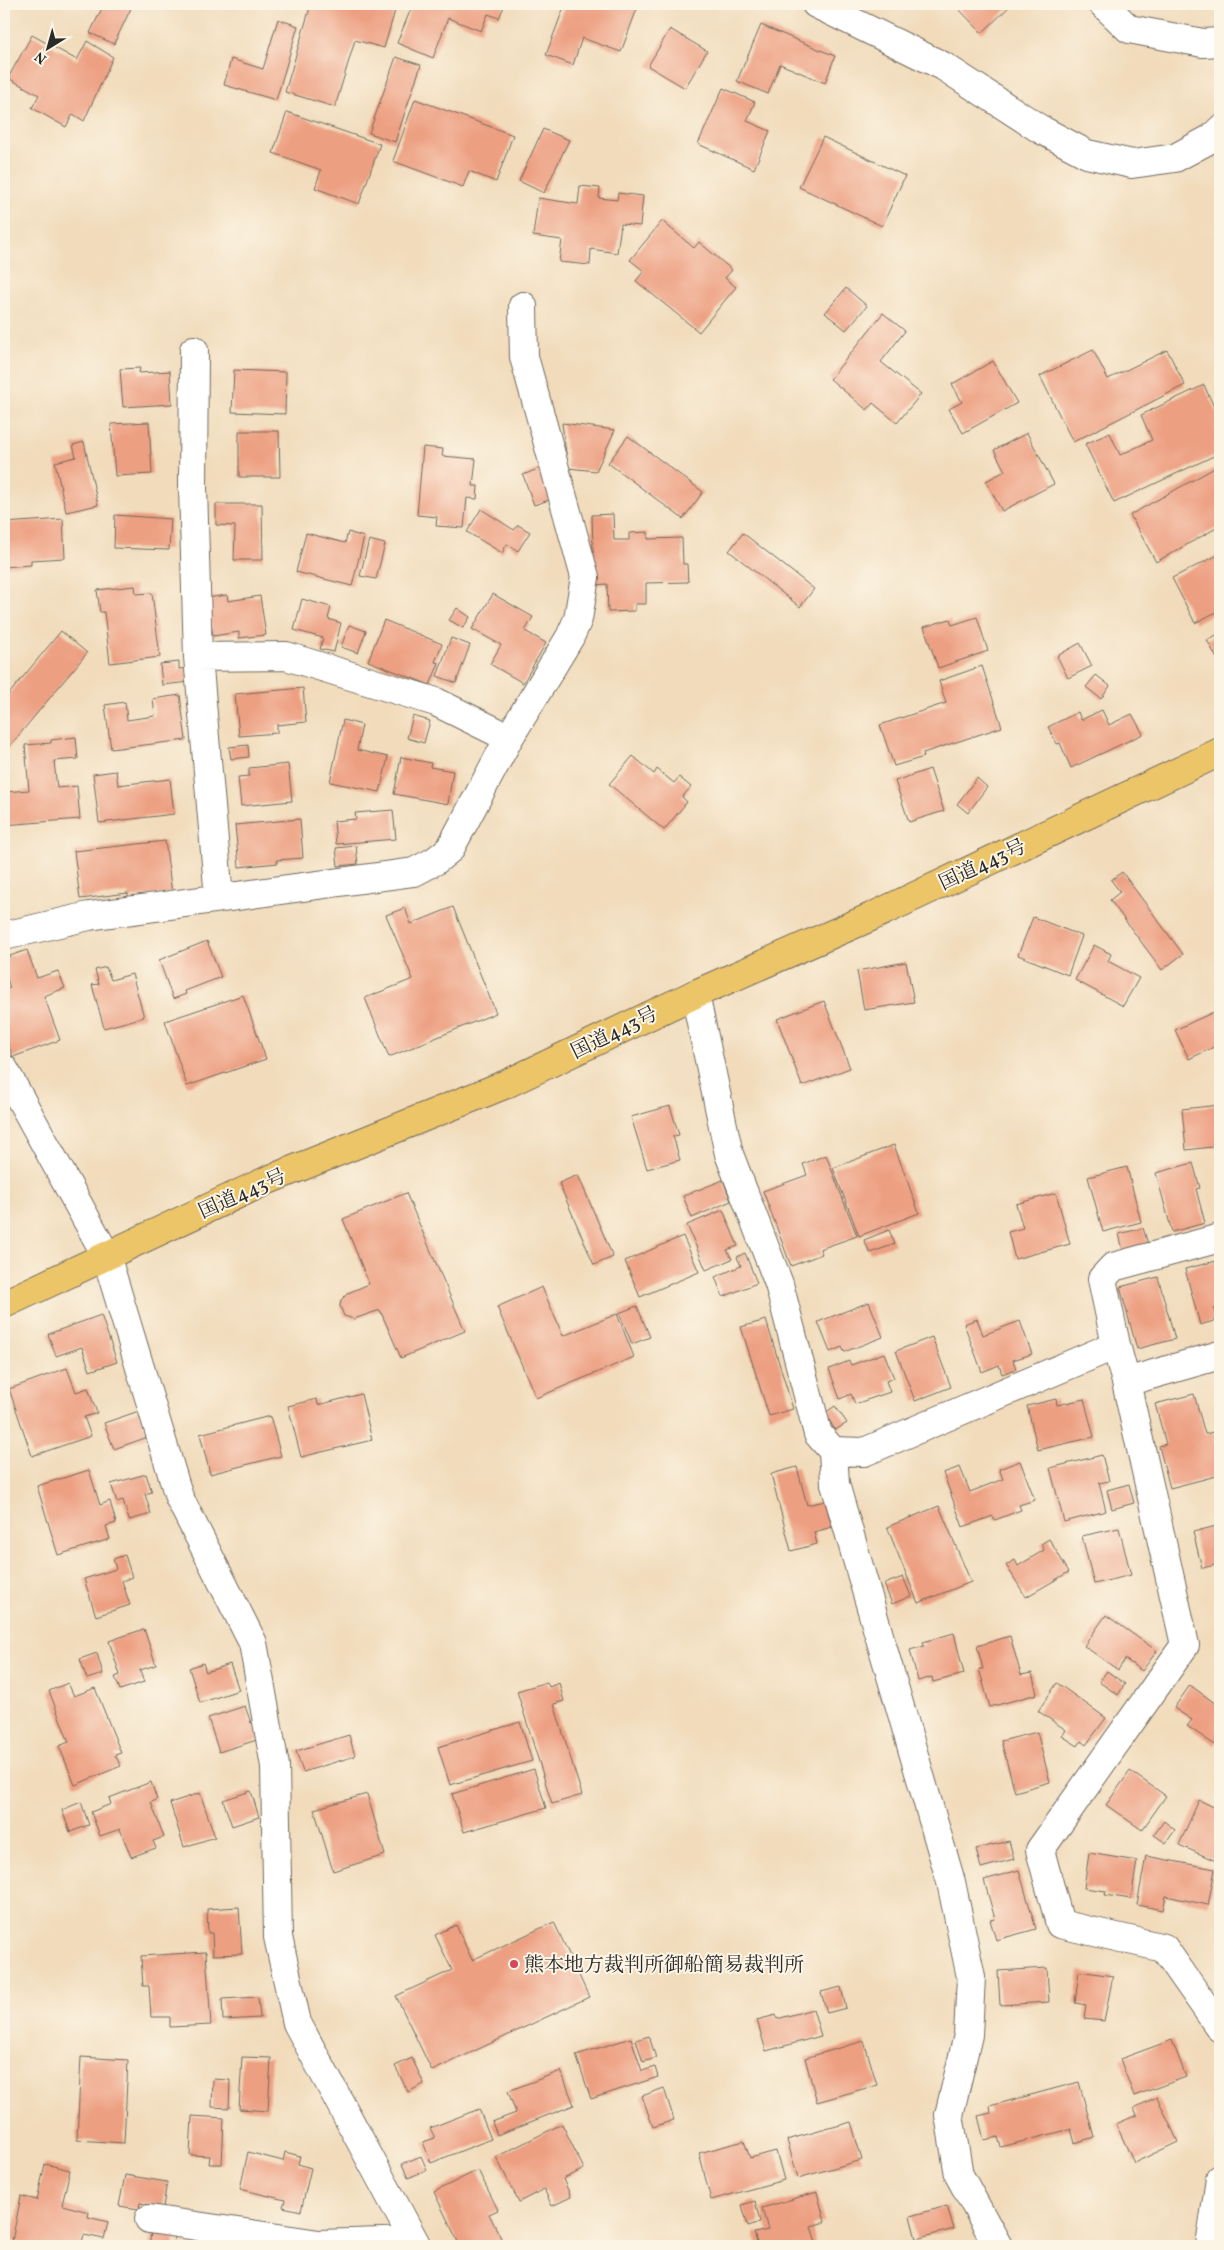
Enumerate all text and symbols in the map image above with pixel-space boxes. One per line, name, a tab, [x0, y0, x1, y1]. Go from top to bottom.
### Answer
north arrow	[22, 22, 72, 72]
text: N	[31, 47, 51, 68]
street label: 国道443号	[935, 833, 1031, 898]
street label: 国道443号	[567, 1001, 663, 1067]
street label: 国道443号	[194, 1163, 291, 1227]
place label: 熊本地方裁判所御船簡易裁判所	[524, 1952, 804, 1980]
marker: 熊本地方裁判所御船簡易裁判所	[508, 1958, 520, 1970]

